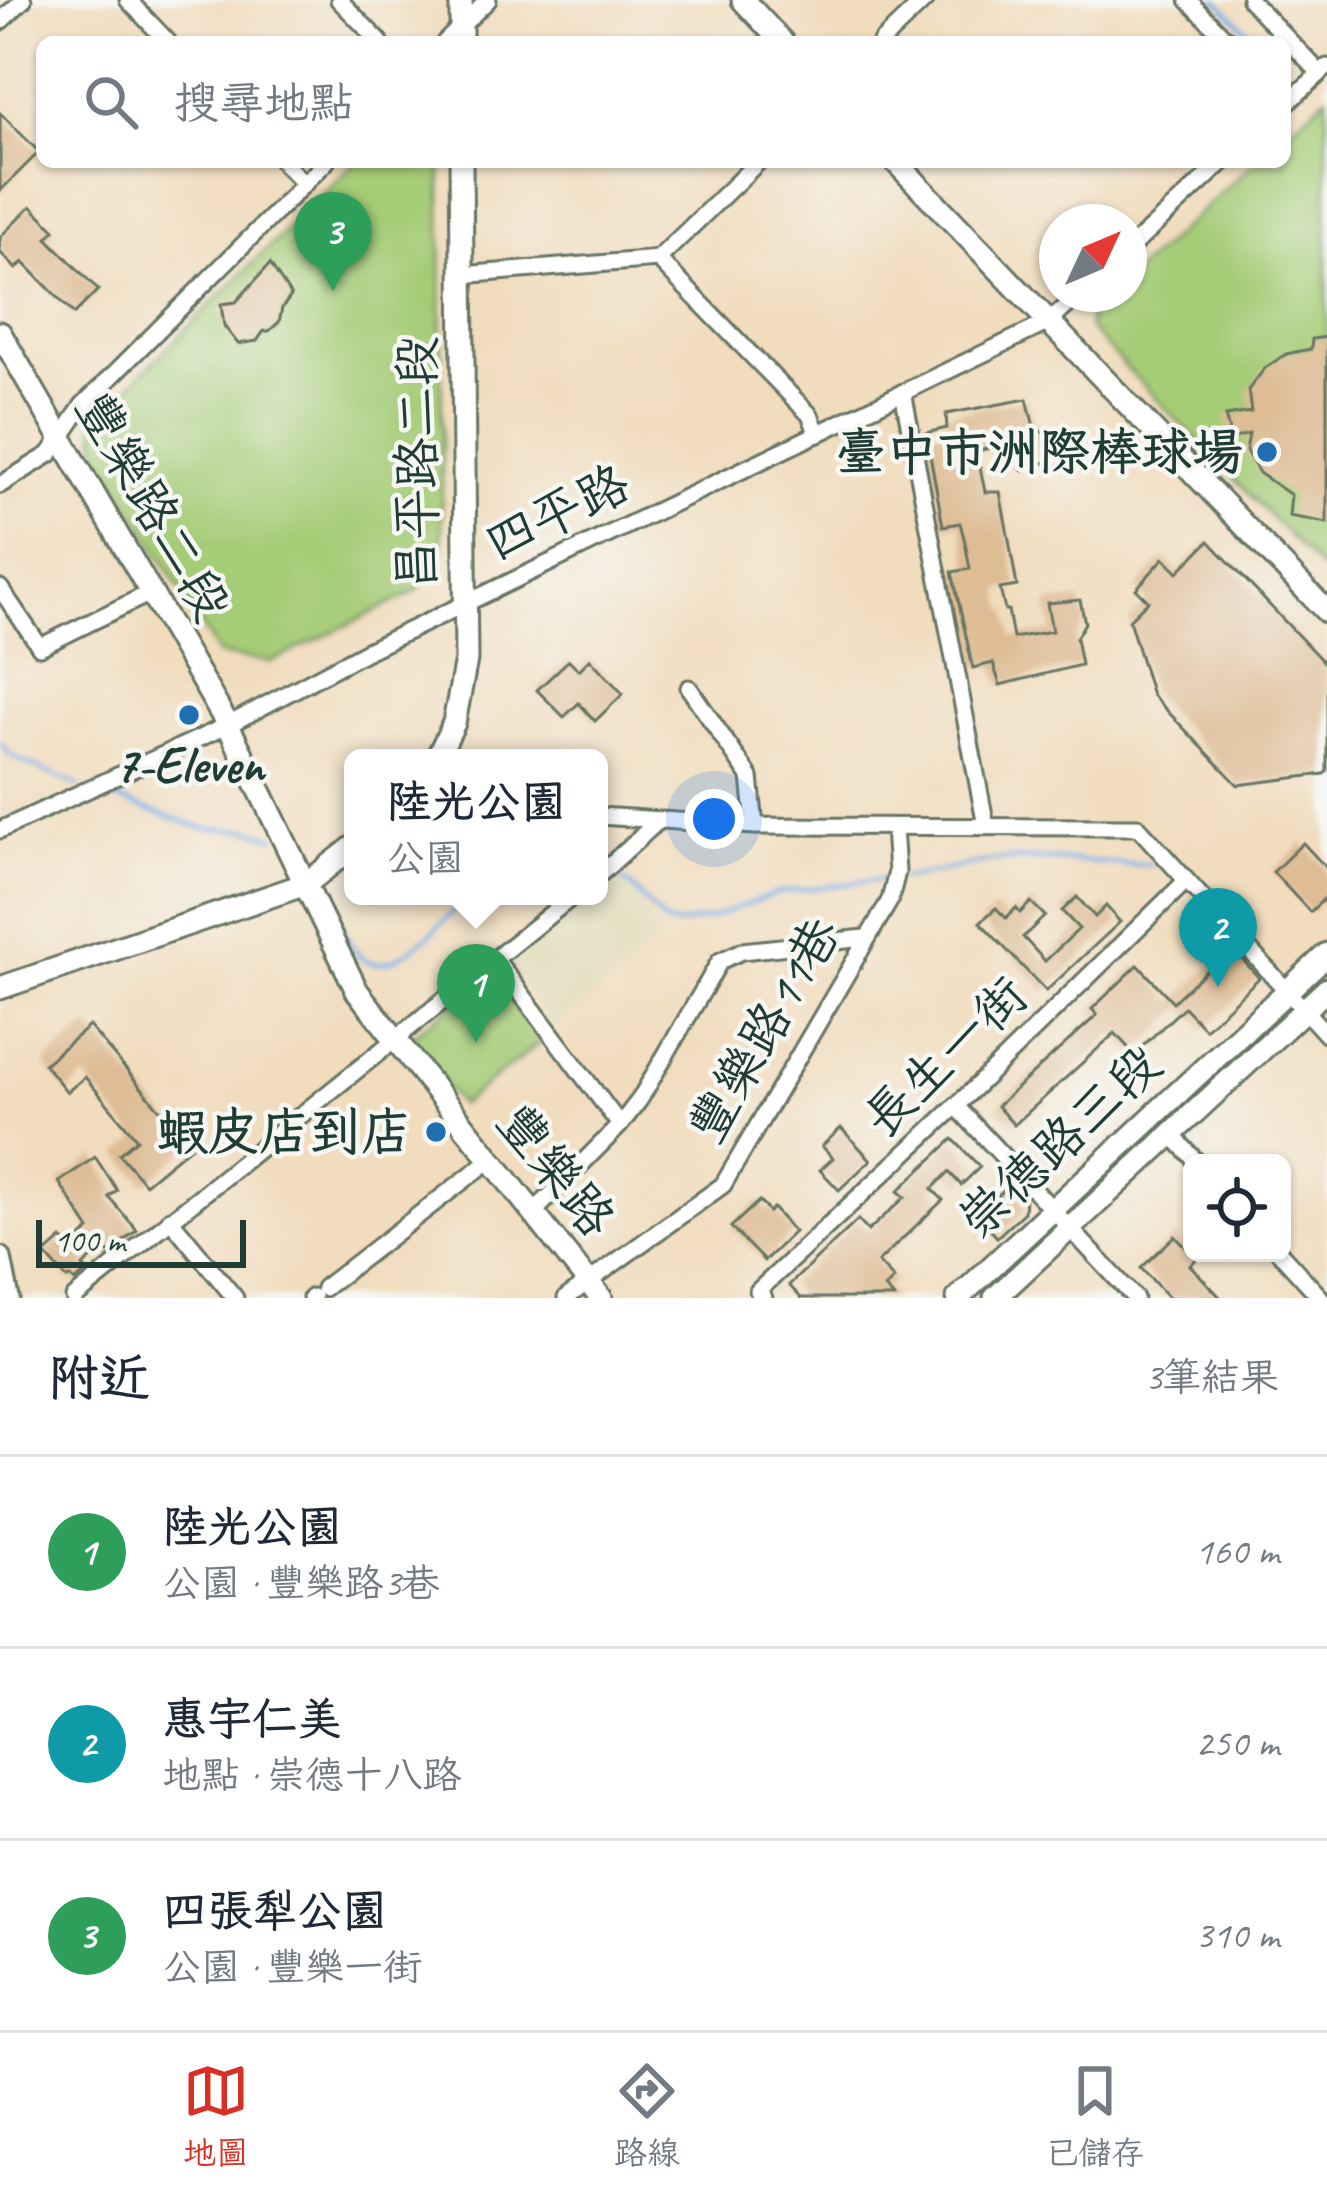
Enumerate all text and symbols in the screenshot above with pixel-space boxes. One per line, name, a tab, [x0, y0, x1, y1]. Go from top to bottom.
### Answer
search box	[36, 36, 1291, 168]
icon: search	[78, 69, 144, 135]
text: 搜尋地點	[174, 75, 354, 132]
pin: 3	[294, 192, 372, 291]
north arrow	[1039, 204, 1147, 312]
street label: 昌平路二段	[385, 335, 449, 591]
street label: 豐樂路二段	[62, 380, 244, 632]
place label: 臺中市洲際棒球場	[835, 420, 1243, 484]
marker: 臺中市洲際棒球場	[1254, 439, 1280, 465]
street label: 四平路	[474, 451, 640, 575]
marker: 7-Eleven	[176, 702, 202, 728]
place label: 7-Eleven	[114, 733, 267, 797]
popup	[344, 749, 608, 905]
text: 陸光公園	[386, 774, 566, 831]
your location	[684, 789, 744, 849]
text: 公園	[386, 834, 464, 883]
pin: 2	[1179, 888, 1257, 987]
street label: 豐樂路11巷	[674, 906, 854, 1154]
pin: 1	[437, 944, 515, 1043]
street label: 長生一街	[849, 963, 1041, 1151]
street label: 崇德路三段	[944, 1032, 1174, 1252]
street label: 豐樂路	[483, 1090, 629, 1250]
place label: 蝦皮店到店	[157, 1100, 412, 1164]
marker: 蝦皮店到店	[423, 1119, 449, 1145]
map controls	[1183, 1154, 1291, 1262]
button: locate	[1183, 1154, 1291, 1262]
scale bar	[36, 1214, 246, 1267]
text: 100 m	[54, 1220, 125, 1262]
text: 附近	[48, 1346, 150, 1410]
text: 3筆結果	[1144, 1353, 1279, 1402]
text: 陸光公園	[162, 1499, 342, 1556]
text: 1	[78, 1527, 96, 1576]
text: 160 m	[1195, 1527, 1279, 1576]
text: 公園 · 豐樂路3巷	[162, 1559, 440, 1608]
text: 惠宇仁美	[162, 1691, 342, 1748]
text: 2	[78, 1719, 96, 1768]
text: 250 m	[1195, 1719, 1279, 1768]
text: 地點 · 崇德十八路	[162, 1751, 461, 1800]
text: 四張犁公園	[162, 1883, 387, 1940]
text: 3	[78, 1911, 96, 1960]
text: 310 m	[1195, 1911, 1279, 1960]
text: 公園 · 豐樂一街	[162, 1943, 422, 1992]
tab: 地圖	[183, 2058, 249, 2174]
tab: 路線	[614, 2058, 680, 2174]
tab: 已儲存	[1045, 2058, 1144, 2174]

